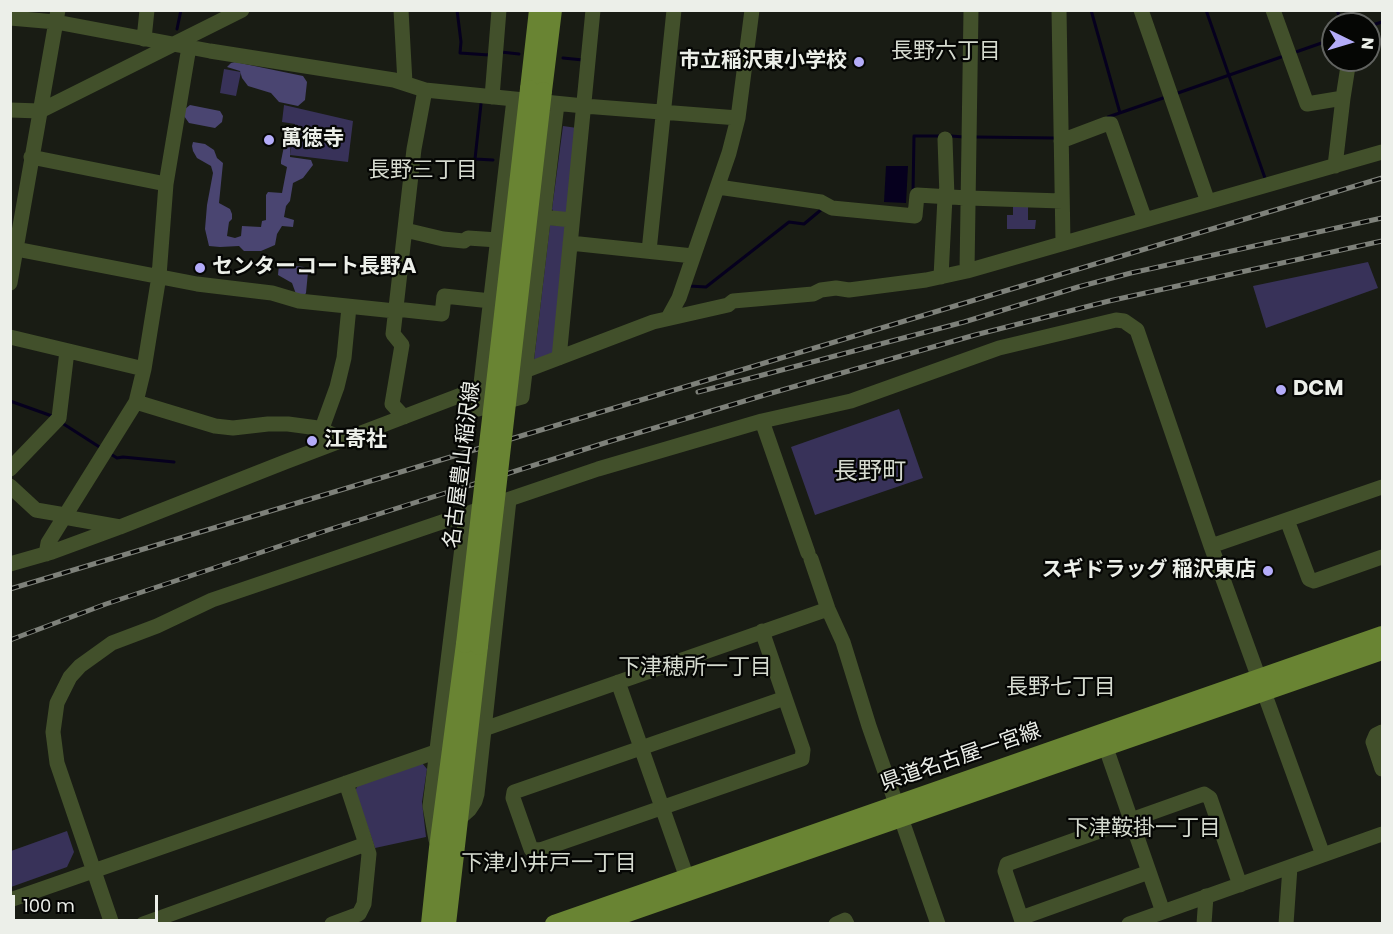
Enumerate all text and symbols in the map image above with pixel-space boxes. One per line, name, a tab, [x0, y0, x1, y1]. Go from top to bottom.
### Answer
north arrow	[1321, 12, 1381, 72]
text: N	[1355, 36, 1379, 50]
district label: 長野六丁目	[891, 39, 1001, 65]
place label: 市立稲沢東小学校	[679, 49, 847, 75]
marker: 市立稲沢東小学校	[852, 55, 866, 69]
place label: 萬徳寺	[281, 127, 344, 153]
marker: 萬徳寺	[262, 133, 276, 147]
district label: 長野三丁目	[368, 158, 478, 184]
place label: センターコート長野A	[212, 255, 416, 281]
marker: センターコート長野A	[193, 261, 207, 275]
place label: DCM	[1293, 377, 1344, 403]
street label: 名古屋豊山稲沢線	[440, 380, 486, 550]
marker: DCM	[1274, 383, 1288, 397]
place label: 江寄社	[324, 428, 387, 454]
marker: 江寄社	[305, 434, 319, 448]
district label: 長野町	[834, 459, 906, 487]
place label: スギドラッグ 稲沢東店	[1042, 558, 1256, 584]
marker: スギドラッグ 稲沢東店	[1261, 564, 1275, 578]
district label: 下津穂所一丁目	[618, 655, 772, 681]
district label: 長野七丁目	[1006, 675, 1116, 701]
street label: 県道名古屋一宮線	[877, 719, 1045, 797]
district label: 下津鞍掛一丁目	[1067, 816, 1221, 842]
district label: 下津小井戸一丁目	[461, 851, 637, 877]
scale bar	[15, 883, 160, 921]
text: 100 m	[23, 893, 75, 918]

